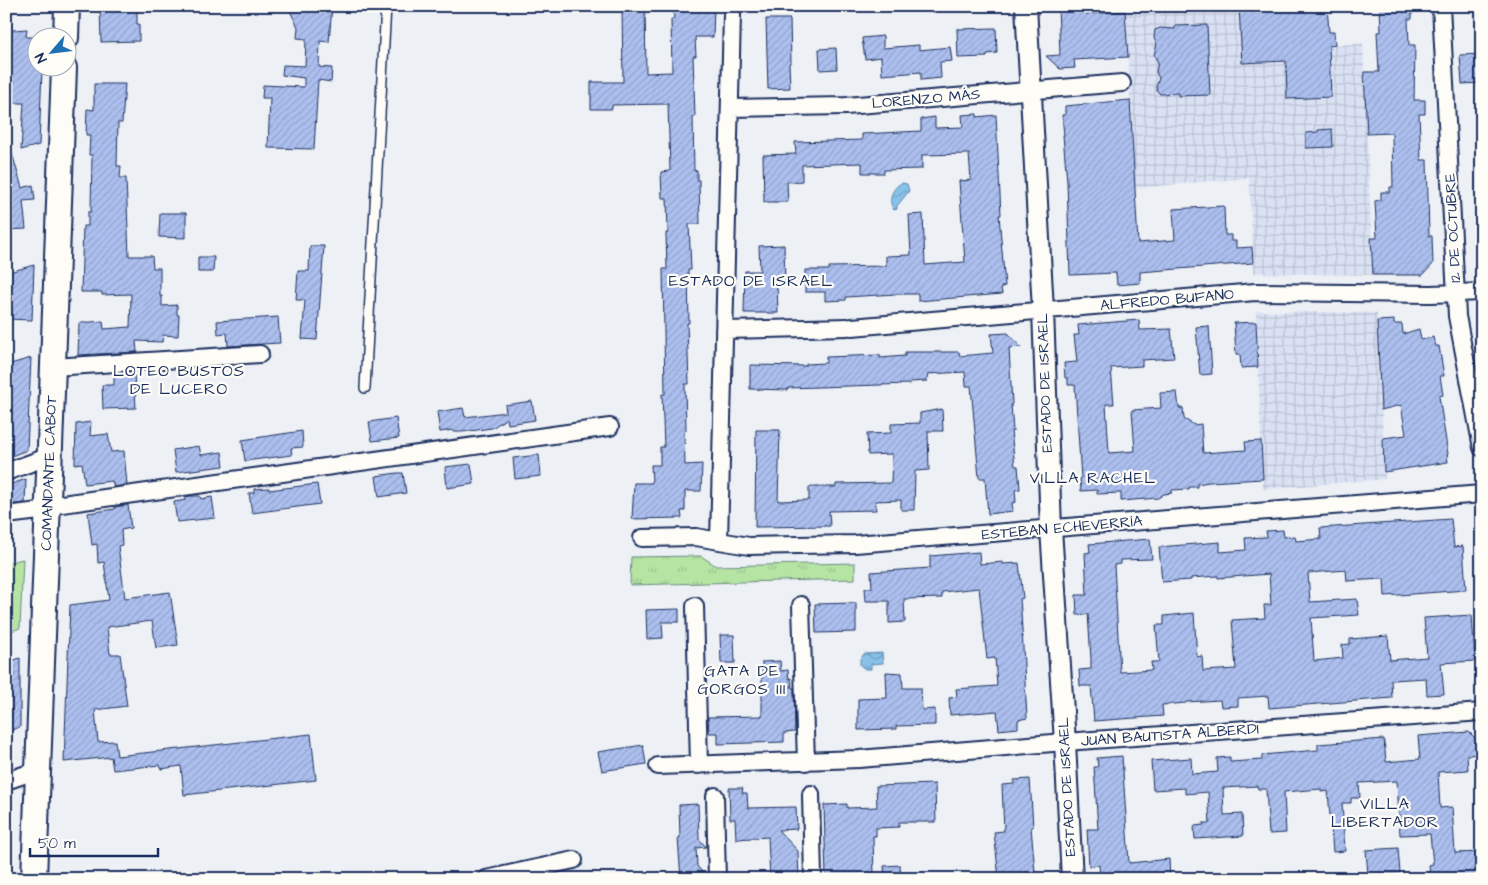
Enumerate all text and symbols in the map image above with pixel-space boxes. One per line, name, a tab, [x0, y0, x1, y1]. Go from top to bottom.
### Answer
north arrow	[28, 28, 78, 78]
text: N	[30, 49, 52, 66]
street label: LORENZO MÁS	[871, 84, 982, 114]
street label: 12 DE OCTUBRE	[1440, 173, 1466, 283]
district label: ESTADO DE ISRAEL	[669, 270, 833, 292]
street label: ALFREDO BUFANO	[1099, 284, 1235, 316]
street label: ESTADO DE ISRAEL	[1032, 312, 1058, 453]
district label: LOTEO BUSTOS DE LUCERO	[113, 360, 245, 400]
street label: COMANDANTE CABOT	[36, 394, 62, 551]
district label: VILLA RACHEL	[1030, 467, 1156, 489]
street label: ESTEBAN ECHEVERRÍA	[981, 510, 1144, 545]
district label: GATA DE GORGOS III	[698, 660, 786, 700]
street label: ESTADO DE ISRAEL	[1053, 716, 1081, 857]
street label: JUAN BAUTISTA ALBERDI	[1080, 718, 1260, 752]
district label: VILLA LIBERTADOR	[1331, 793, 1439, 833]
scale bar	[30, 825, 158, 857]
text: 50 m	[38, 833, 76, 854]

